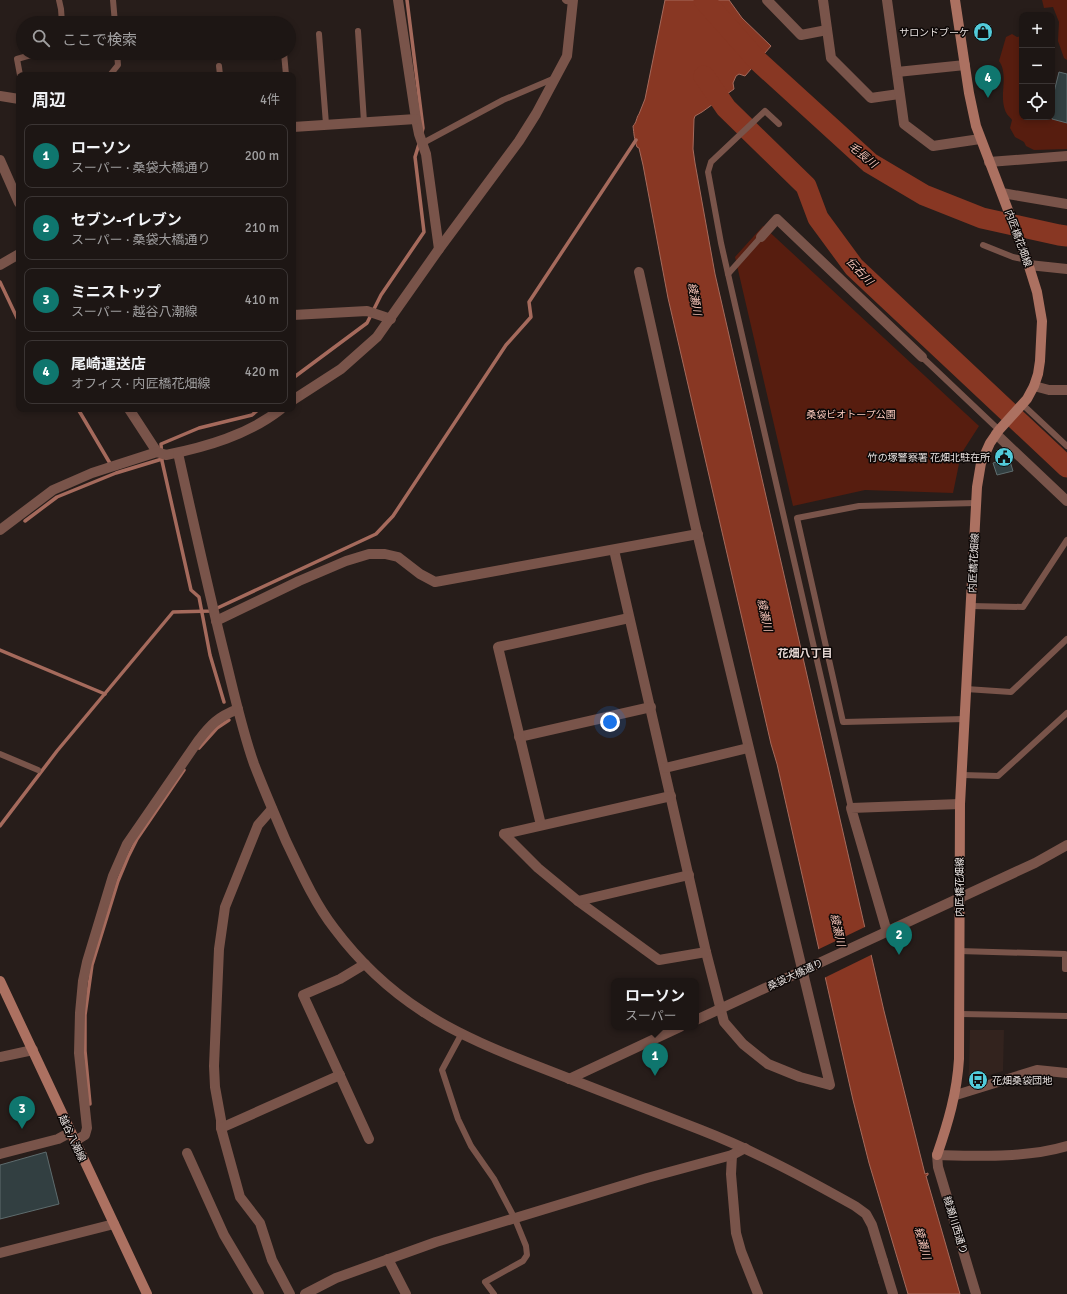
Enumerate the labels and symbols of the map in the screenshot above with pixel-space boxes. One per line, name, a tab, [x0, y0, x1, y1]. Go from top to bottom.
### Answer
shop icon: サロンドブーケ	[972, 21, 994, 43]
place label: サロンドブーケ	[899, 27, 969, 39]
pin: 4	[975, 65, 1001, 98]
water label: 毛長川	[846, 140, 880, 171]
street label: 内匠橋花畑線	[1002, 208, 1034, 269]
water label: 伝右川	[844, 255, 876, 289]
water label: 綾瀬川	[685, 282, 704, 317]
park label: 桑袋ビオトープ公園	[806, 409, 896, 421]
public building icon: 竹の塚警察署 花畑北駐在所	[993, 446, 1015, 468]
place label: 竹の塚警察署 花畑北駐在所	[868, 452, 990, 464]
street label: 内匠橋花畑線	[966, 533, 982, 593]
water label: 綾瀬川	[754, 598, 775, 634]
district label: 花畑八丁目	[778, 647, 833, 660]
your location	[600, 712, 620, 732]
street label: 内匠橋花畑線	[954, 857, 966, 917]
water label: 綾瀬川	[827, 913, 848, 949]
pin: 2	[886, 922, 912, 955]
street label: 桑袋大橋通り	[766, 957, 825, 993]
pin: 1	[642, 1043, 668, 1076]
bus stop icon: 花畑桑袋団地	[967, 1069, 989, 1091]
place label: 花畑桑袋団地	[992, 1075, 1053, 1087]
pin: 3	[9, 1096, 35, 1129]
street label: 越谷八潮線	[56, 1113, 88, 1164]
street label: 綾瀬川西通り	[941, 1195, 970, 1256]
water label: 綾瀬川	[912, 1226, 933, 1262]

